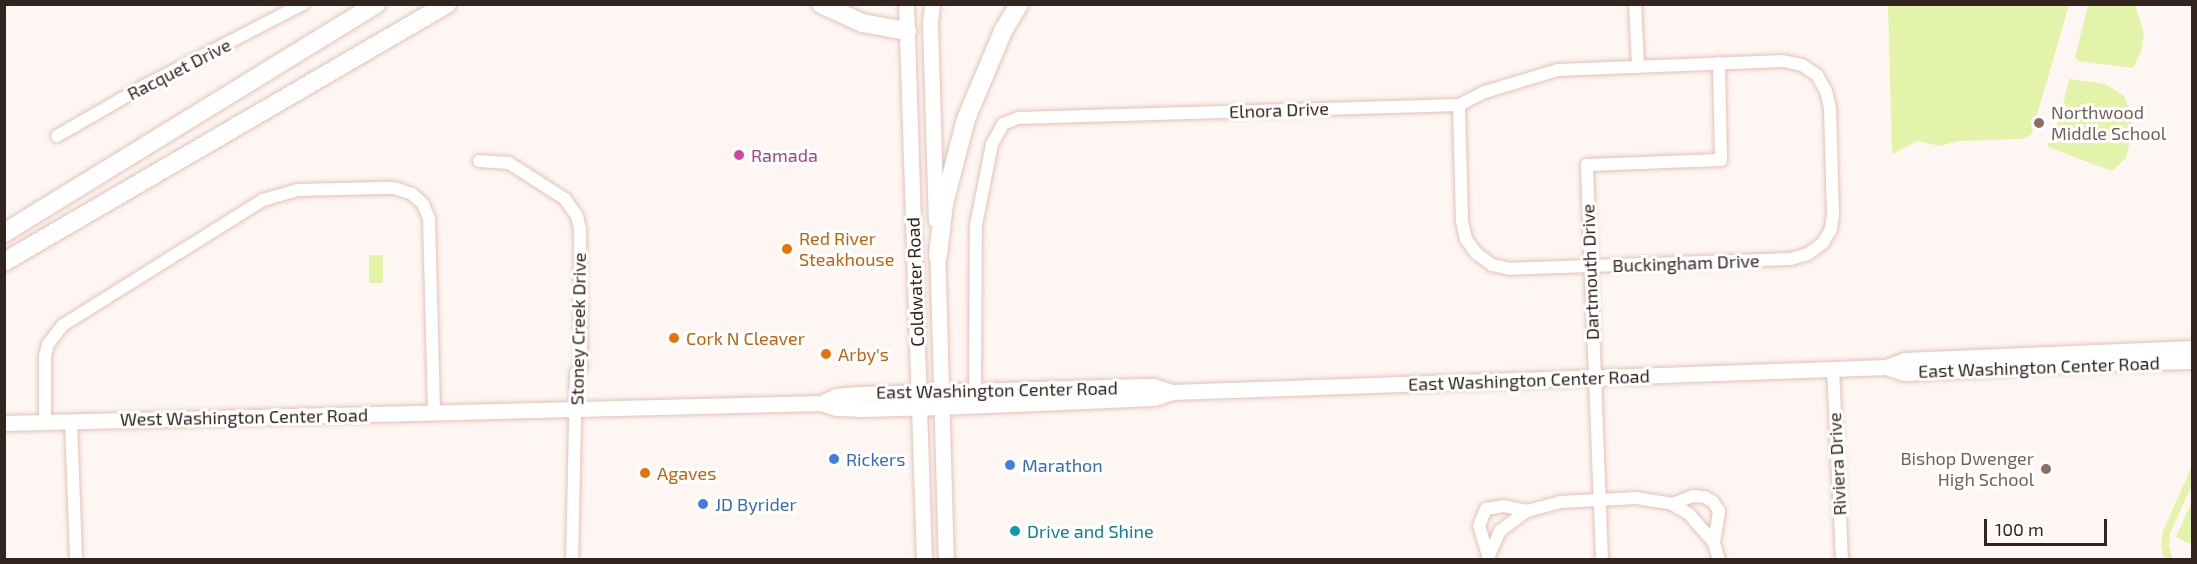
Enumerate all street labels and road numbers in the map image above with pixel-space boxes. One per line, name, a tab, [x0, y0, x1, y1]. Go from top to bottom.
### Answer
street label: Racquet Drive	[124, 34, 234, 104]
street label: Elnora Drive	[1229, 97, 1329, 123]
street label: Dartmouth Drive	[1577, 204, 1603, 340]
street label: Coldwater Road	[902, 217, 928, 347]
street label: Buckingham Drive	[1612, 250, 1760, 276]
street label: Stoney Creek Drive	[566, 252, 590, 406]
street label: East Washington Center Road	[1917, 352, 2161, 382]
street label: East Washington Center Road	[1407, 365, 1651, 395]
street label: East Washington Center Road	[876, 377, 1118, 403]
street label: West Washington Center Road	[119, 404, 369, 430]
street label: Riviera Drive	[1824, 412, 1850, 516]

